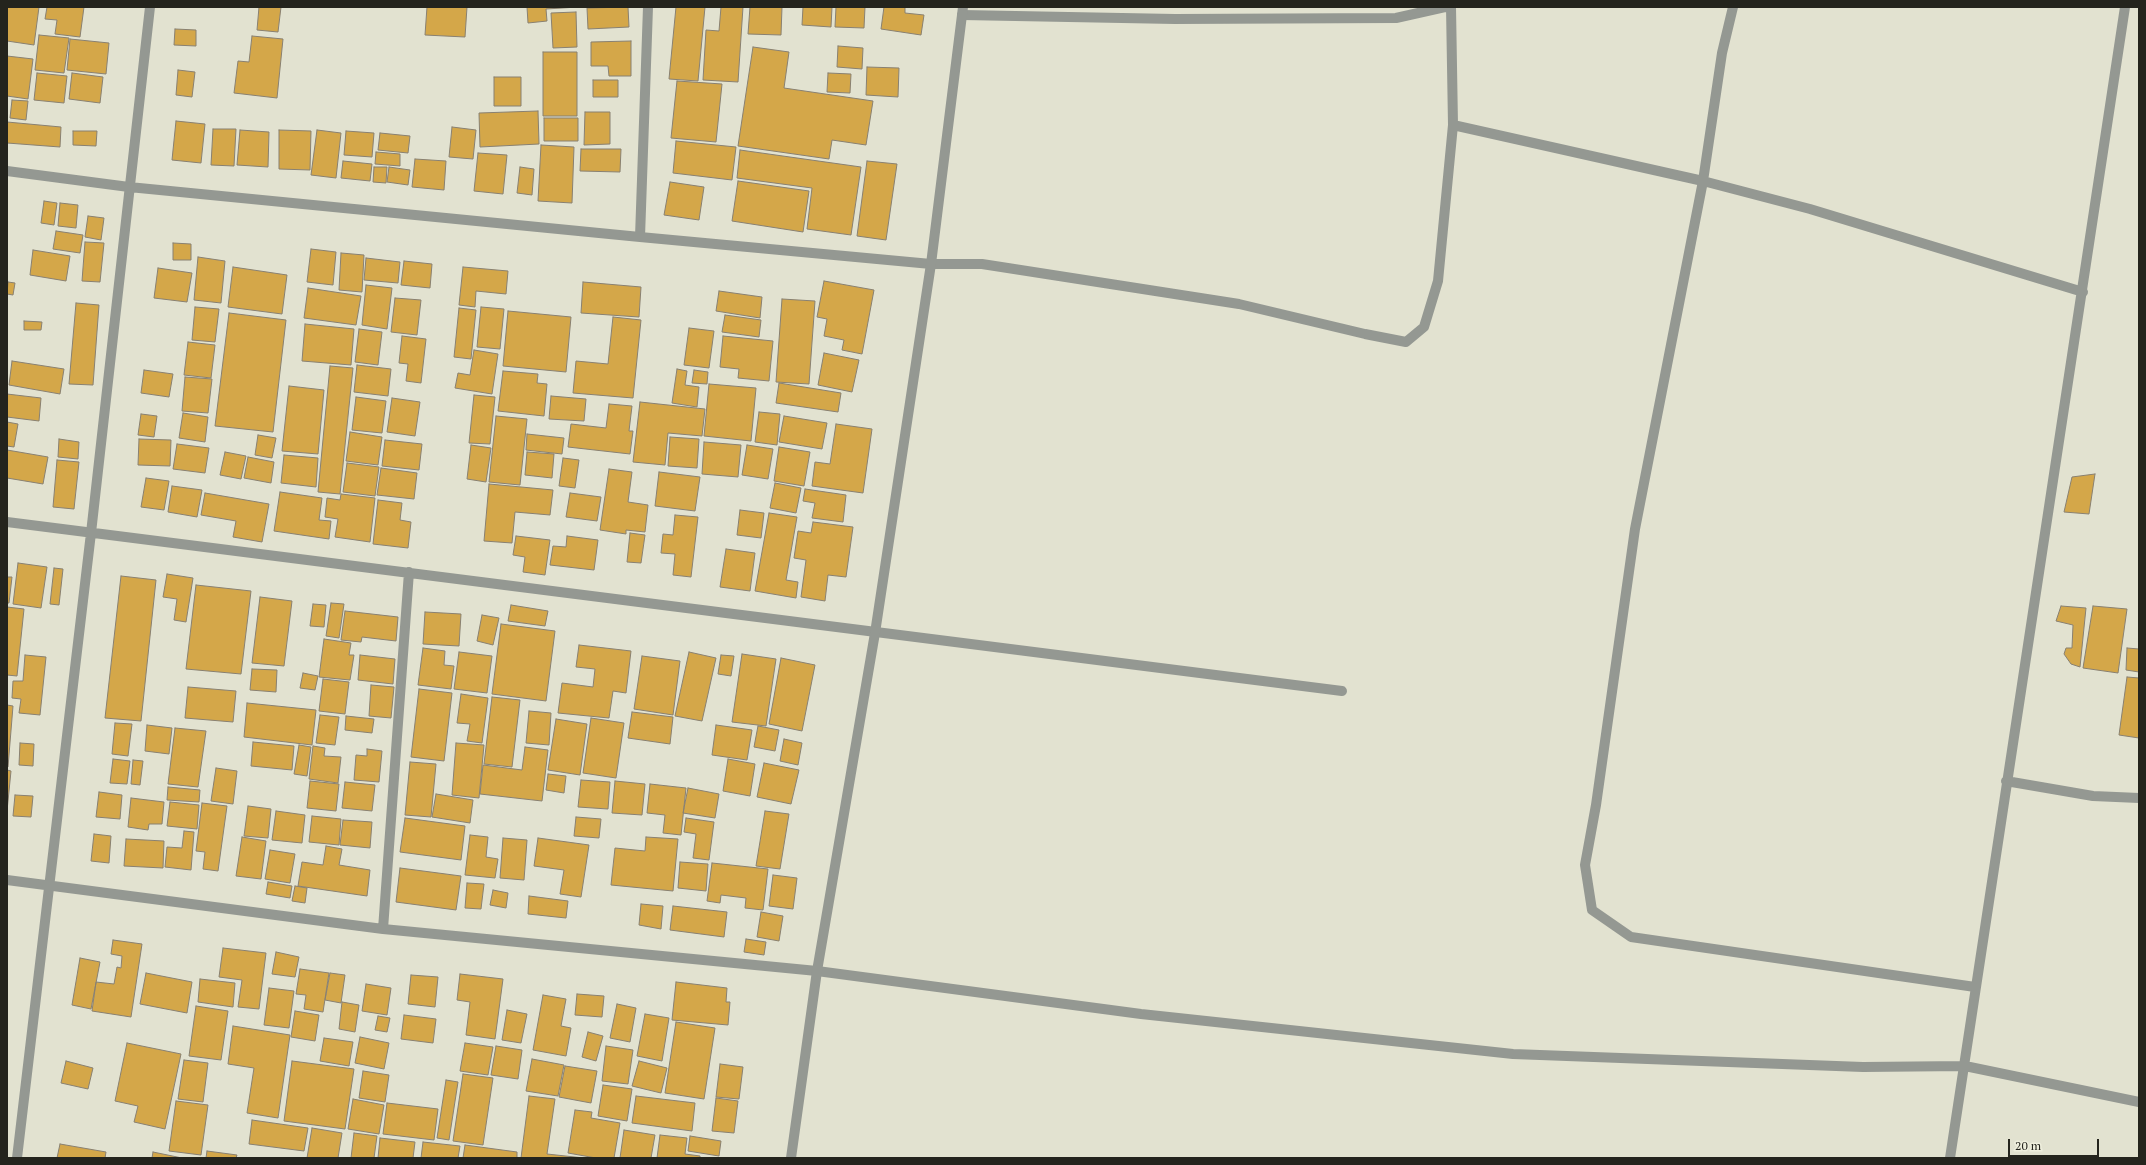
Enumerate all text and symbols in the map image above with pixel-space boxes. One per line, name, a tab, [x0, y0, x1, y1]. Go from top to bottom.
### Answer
scale bar	[2010, 1131, 2101, 1157]
text: 20 m	[2015, 1138, 2041, 1153]

